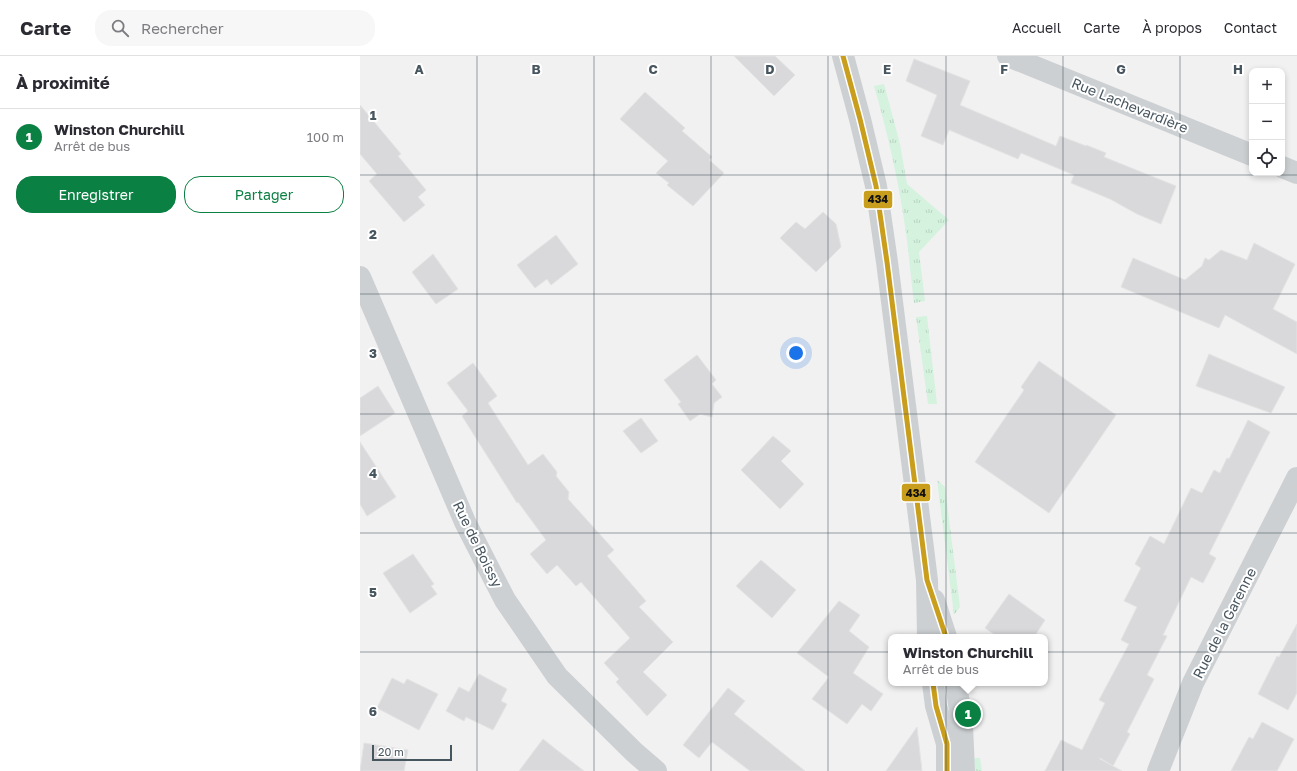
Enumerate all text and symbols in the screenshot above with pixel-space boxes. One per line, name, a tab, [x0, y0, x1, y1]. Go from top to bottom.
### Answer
search box	[95, 10, 375, 46]
text: Carte	[20, 16, 71, 39]
icon: search	[109, 17, 131, 39]
text: Rechercher	[141, 19, 224, 37]
text: Accueil	[1012, 19, 1061, 36]
text: Carte	[1083, 19, 1120, 36]
text: À propos	[1142, 19, 1202, 36]
text: Contact	[1224, 19, 1277, 36]
text: A	[414, 61, 424, 77]
text: B	[531, 61, 541, 77]
text: C	[648, 61, 658, 77]
text: D	[765, 61, 775, 77]
text: E	[883, 61, 891, 77]
text: F	[1000, 61, 1008, 77]
text: G	[1116, 61, 1126, 77]
text: H	[1233, 61, 1243, 77]
map controls	[1249, 68, 1285, 176]
button: +	[1249, 68, 1285, 104]
text: À proximité	[16, 72, 110, 93]
street label: Rue Lachevardière	[1069, 74, 1191, 136]
button: −	[1249, 104, 1285, 140]
text: 1	[370, 107, 377, 123]
text: Winston Churchill	[54, 120, 184, 138]
text: 1	[26, 129, 32, 145]
text: 100 m	[307, 129, 344, 145]
text: Arrêt de bus	[54, 138, 130, 154]
button: locate	[1249, 140, 1285, 176]
button: Enregistrer	[16, 176, 176, 213]
button: Partager	[184, 176, 344, 213]
line badge: 434	[863, 190, 893, 209]
text: 434	[868, 192, 888, 205]
text: 2	[369, 226, 377, 242]
your location	[786, 343, 806, 363]
text: 3	[369, 345, 377, 361]
text: 4	[369, 465, 377, 481]
line badge: 434	[901, 483, 931, 502]
text: 434	[906, 486, 926, 499]
street label: Rue de Boissy	[450, 498, 506, 590]
street label: Rue de la Garenne	[1189, 565, 1259, 681]
text: 5	[369, 584, 377, 600]
popup	[888, 634, 1048, 686]
text: Winston Churchill	[903, 643, 1033, 661]
text: Arrêt de bus	[903, 661, 979, 677]
pin: 1	[955, 699, 981, 729]
text: 6	[369, 703, 377, 719]
scale bar	[372, 743, 452, 762]
text: 20 m	[378, 745, 404, 758]

